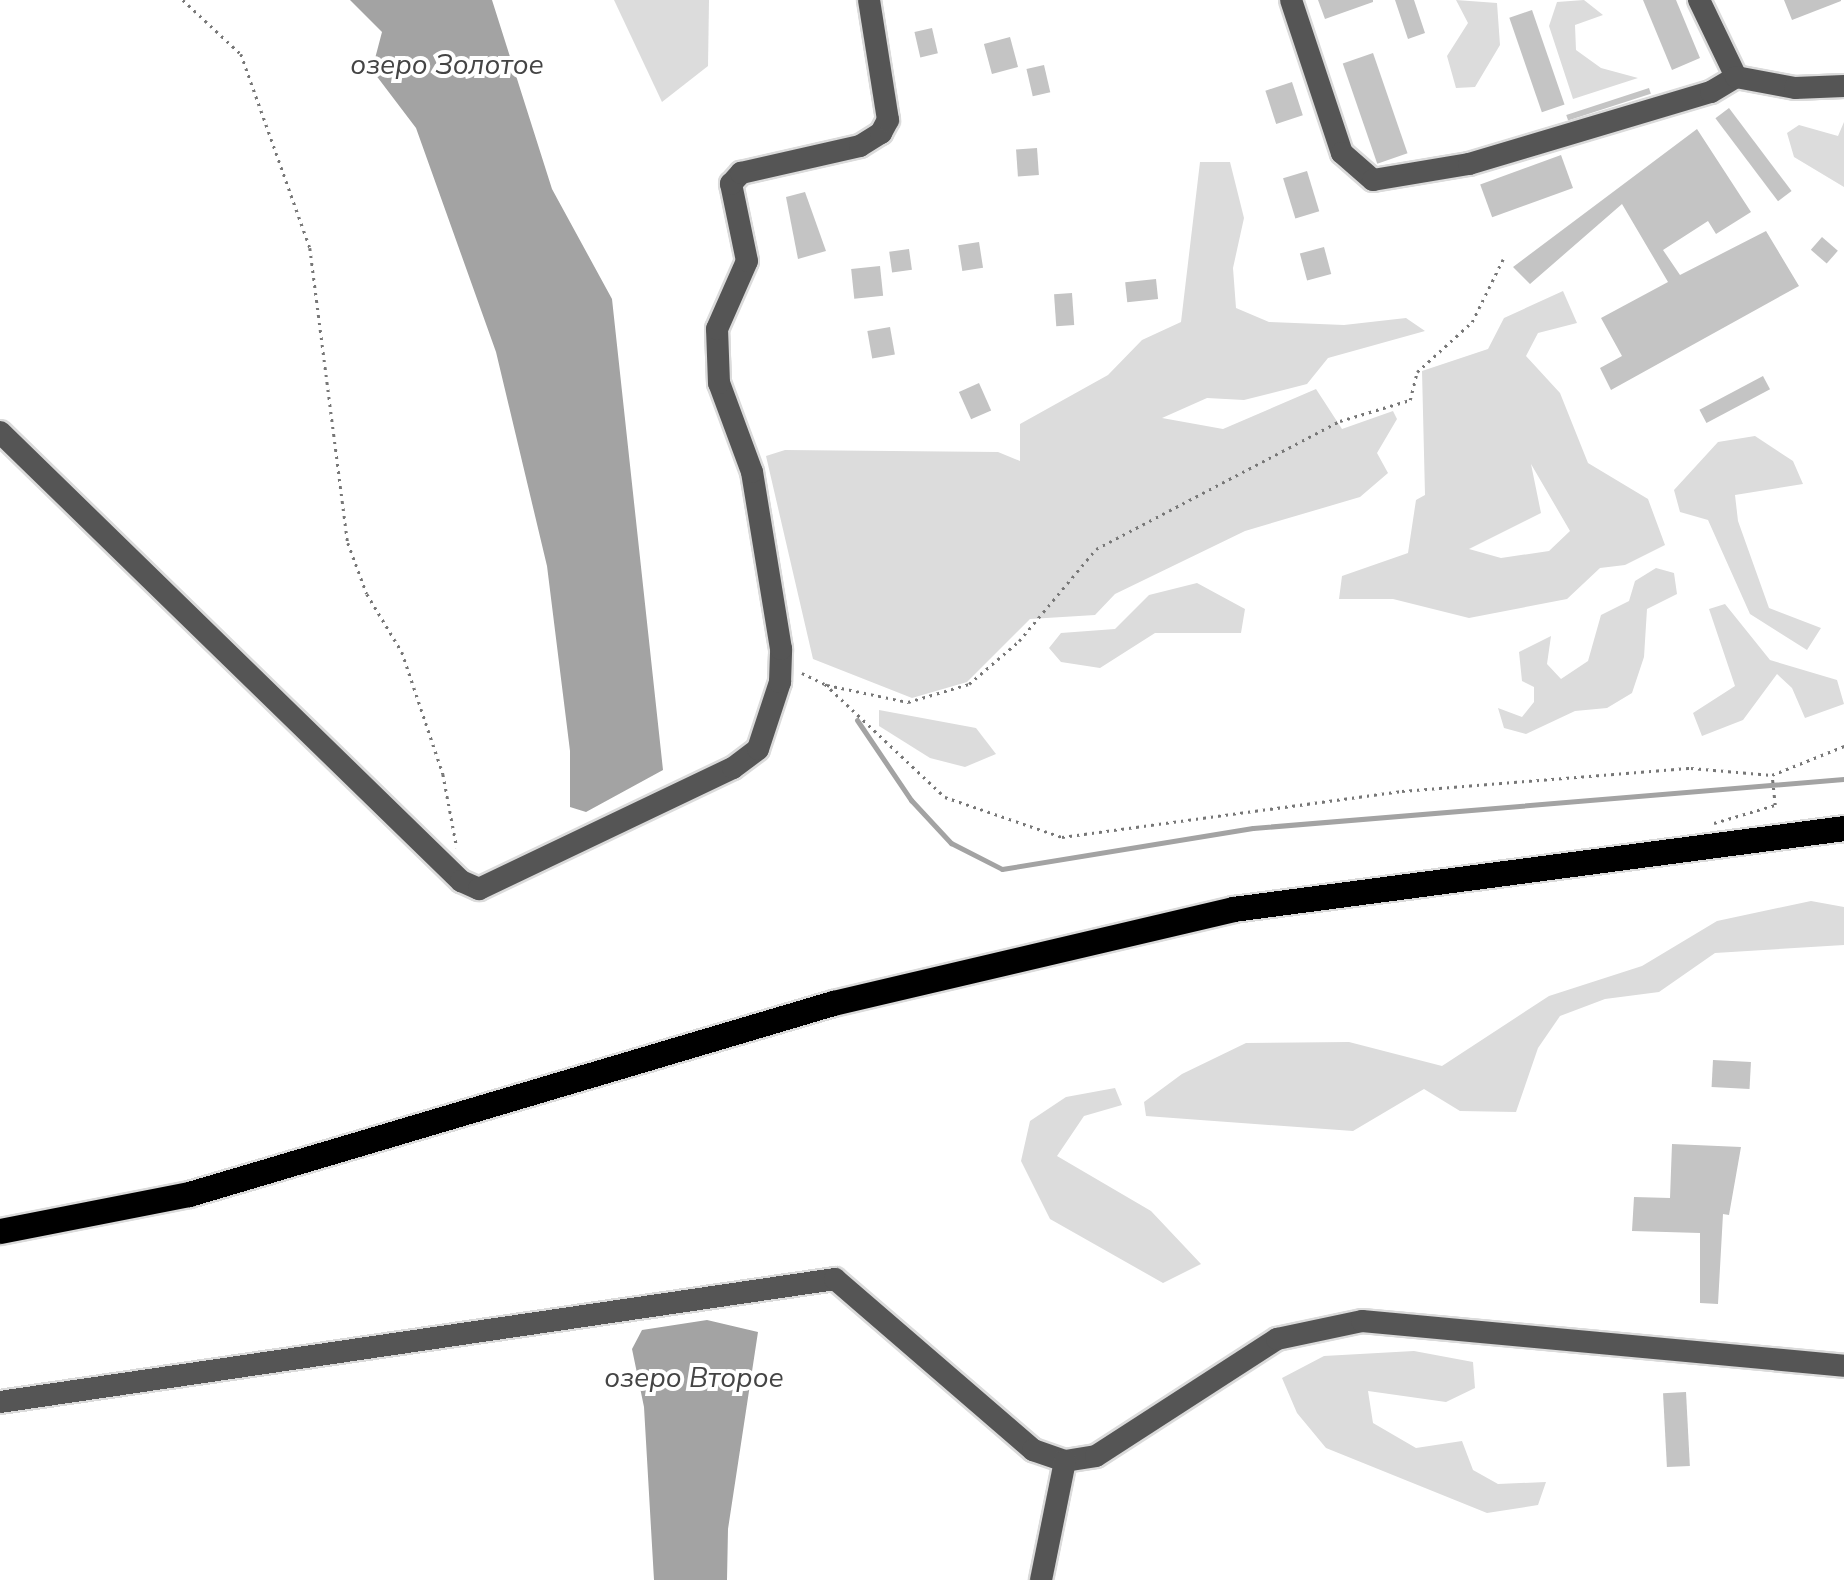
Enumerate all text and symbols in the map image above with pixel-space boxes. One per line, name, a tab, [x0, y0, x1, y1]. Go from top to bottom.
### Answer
water label: озеро Золотое	[350, 48, 544, 82]
water label: озеро Второе	[604, 1361, 784, 1395]

